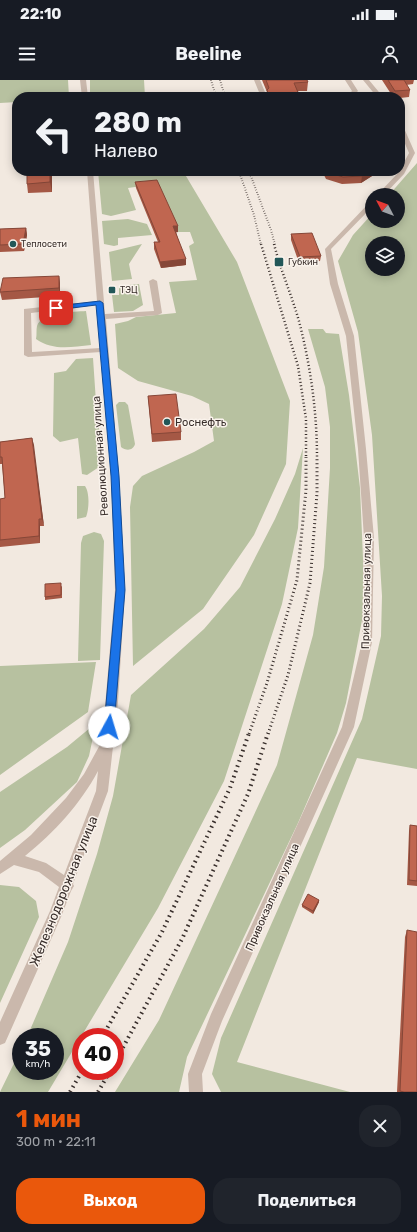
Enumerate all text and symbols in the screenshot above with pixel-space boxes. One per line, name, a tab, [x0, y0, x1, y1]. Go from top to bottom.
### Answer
text: 22:10	[20, 5, 62, 23]
icon: menu	[16, 43, 38, 65]
text: Beeline	[175, 43, 242, 65]
icon: person	[379, 43, 401, 65]
text: 280 m	[94, 106, 182, 139]
icon: left	[28, 108, 80, 160]
text: Налево	[94, 140, 158, 162]
north arrow	[365, 188, 405, 228]
map controls	[365, 188, 405, 276]
button: layers	[365, 236, 405, 276]
marker: Теплосети	[8, 239, 18, 249]
place label: Теплосети	[21, 239, 67, 249]
marker: Губкин	[273, 256, 285, 268]
place label: Губкин	[288, 257, 318, 267]
marker: ТЭЦ	[107, 285, 117, 295]
place label: ТЭЦ	[120, 285, 138, 295]
pin	[39, 291, 73, 325]
icon: arrive	[45, 297, 67, 319]
street label: Революционная улица	[90, 395, 111, 516]
place label: Роснефть	[175, 416, 227, 429]
marker: Роснефть	[162, 417, 172, 427]
street label: Привокзальная улица	[359, 533, 374, 649]
position arrow	[88, 706, 130, 748]
street label: Железнодорожная улица	[26, 814, 100, 968]
street label: Привокзальная улица	[243, 841, 302, 953]
speed limit sign: 40	[72, 1028, 124, 1080]
text: 35	[25, 1037, 51, 1061]
text: km/h	[26, 1058, 50, 1070]
text: 1 мин	[16, 1105, 81, 1133]
button: close	[359, 1105, 401, 1147]
text: 300 m · 22:11	[16, 1134, 95, 1149]
button: Выход	[16, 1178, 205, 1224]
button: Поделиться	[213, 1178, 401, 1224]

